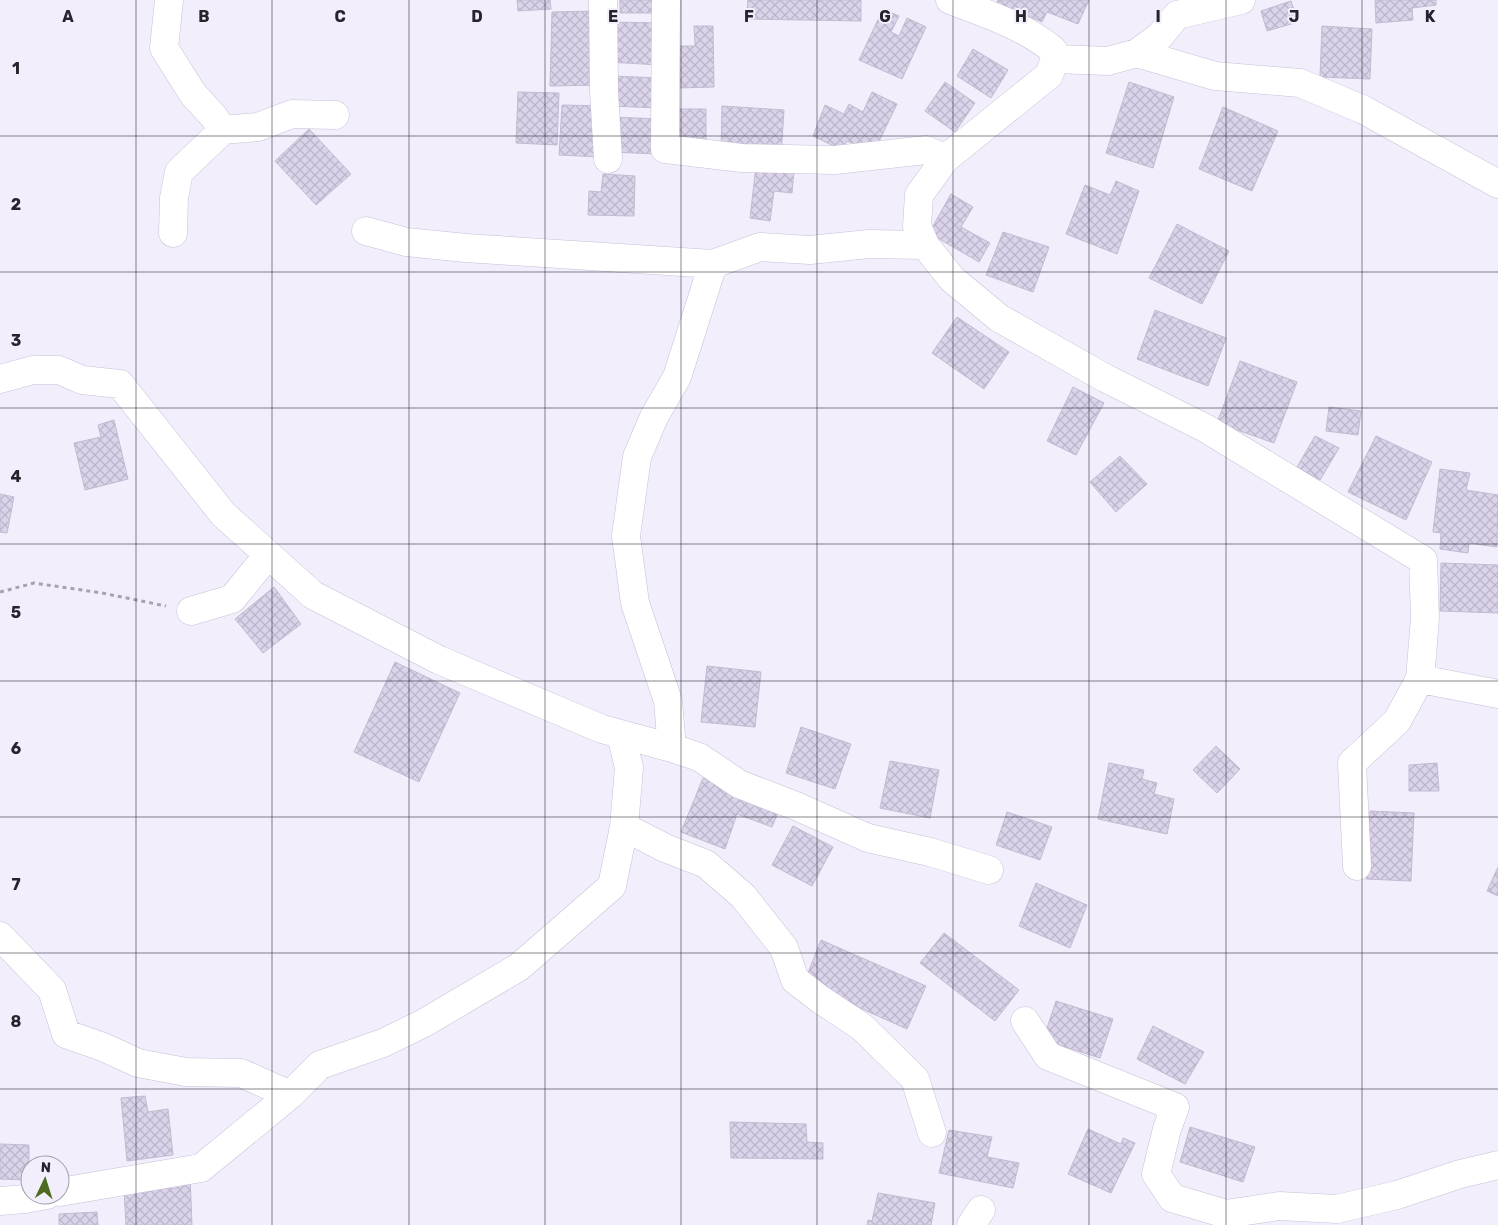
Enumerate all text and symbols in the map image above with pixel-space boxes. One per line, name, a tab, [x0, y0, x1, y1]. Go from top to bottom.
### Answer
text: A	[62, 7, 74, 26]
text: B	[198, 7, 210, 26]
text: C	[334, 7, 346, 26]
text: D	[471, 7, 483, 26]
text: E	[608, 7, 618, 26]
text: F	[744, 7, 754, 26]
text: G	[879, 7, 891, 26]
text: H	[1015, 7, 1027, 26]
text: I	[1155, 7, 1161, 26]
text: J	[1289, 7, 1299, 26]
text: K	[1425, 7, 1436, 26]
text: 1	[12, 59, 20, 78]
text: 2	[11, 195, 21, 214]
text: 3	[11, 331, 21, 350]
text: 4	[11, 467, 22, 486]
text: 5	[11, 603, 21, 622]
text: 6	[11, 739, 21, 758]
text: 7	[11, 875, 21, 894]
text: 8	[11, 1012, 22, 1031]
north arrow	[20, 1155, 70, 1205]
text: N	[40, 1159, 51, 1176]

